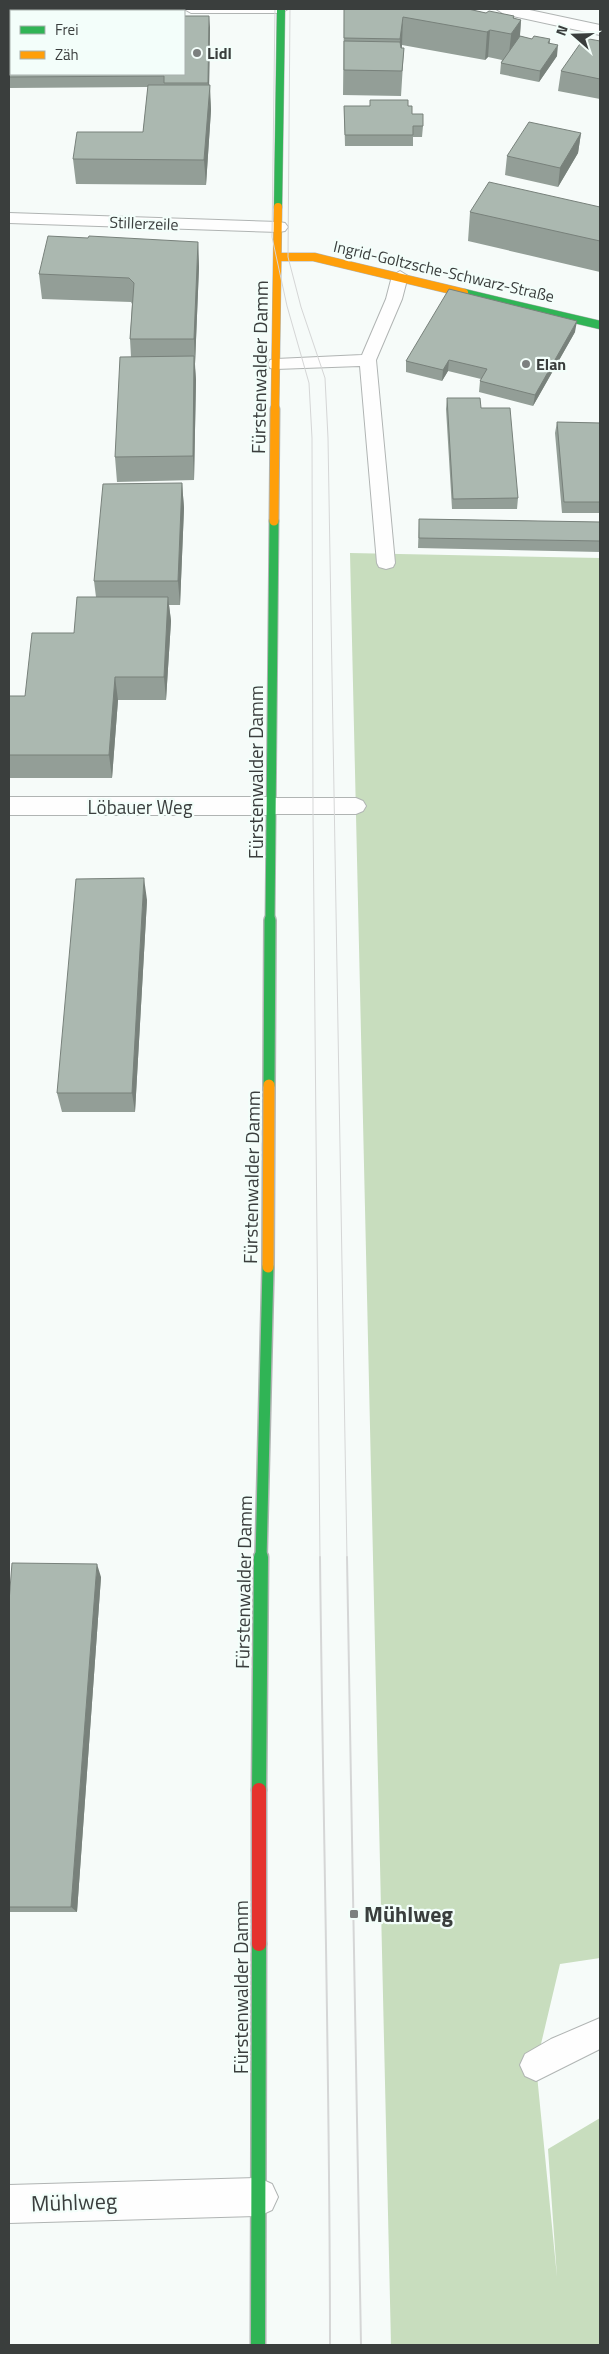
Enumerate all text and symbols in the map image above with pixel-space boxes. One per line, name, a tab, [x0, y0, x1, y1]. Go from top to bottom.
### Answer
legend	[10, 10, 185, 75]
north arrow	[549, 10, 599, 60]
text: Frei	[55, 18, 78, 41]
text: N	[550, 22, 573, 39]
place label: Lidl	[207, 41, 232, 65]
text: Zäh	[55, 43, 79, 66]
marker: Lidl	[191, 47, 203, 59]
street label: Stillerzeile	[109, 210, 179, 236]
street label: Ingrid-Goltzsche-Schwarz-Straße	[331, 234, 557, 308]
street label: Fürstenwalder Damm	[243, 280, 275, 454]
place label: Elan	[536, 352, 566, 376]
marker: Elan	[520, 358, 532, 370]
street label: Fürstenwalder Damm	[241, 685, 270, 859]
street label: Löbauer Weg	[88, 792, 193, 821]
street label: Fürstenwalder Damm	[235, 1090, 267, 1264]
street label: Fürstenwalder Damm	[227, 1495, 259, 1669]
place label: Mühlweg	[364, 1897, 453, 1931]
street label: Fürstenwalder Damm	[226, 1900, 255, 2074]
marker: Mühlweg	[348, 1908, 360, 1920]
street label: Mühlweg	[30, 2184, 118, 2220]

